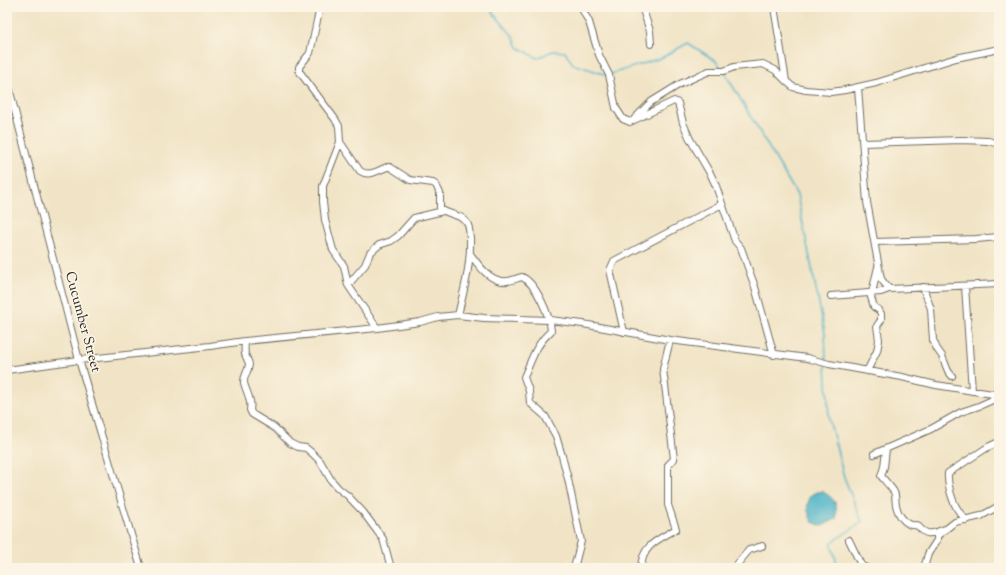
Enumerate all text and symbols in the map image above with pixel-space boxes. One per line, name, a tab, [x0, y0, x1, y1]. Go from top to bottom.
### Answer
street label: Cucumber Street	[59, 269, 105, 375]

